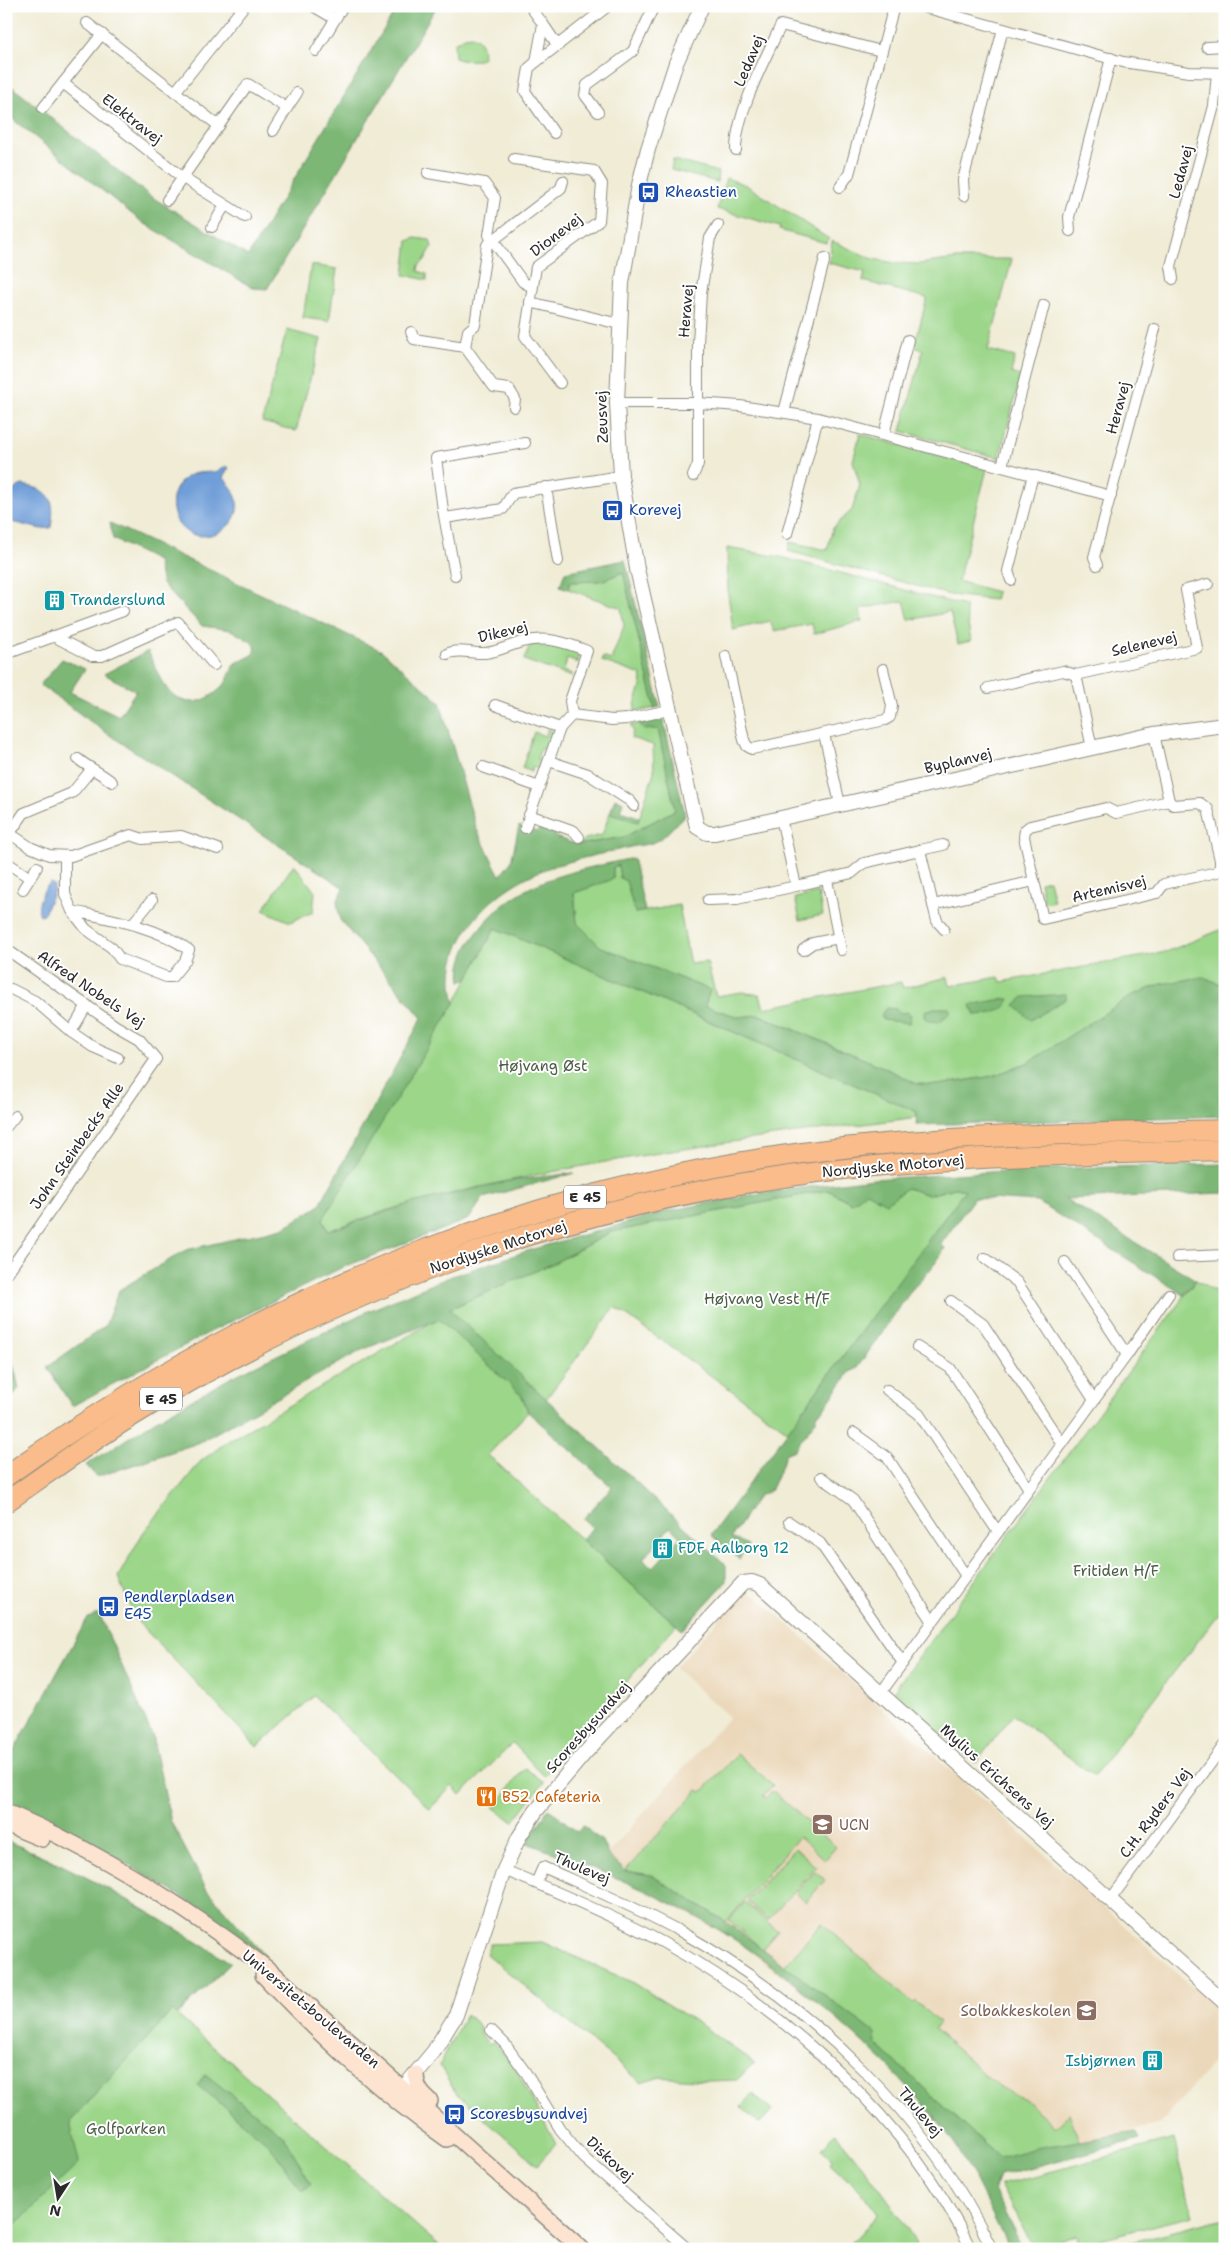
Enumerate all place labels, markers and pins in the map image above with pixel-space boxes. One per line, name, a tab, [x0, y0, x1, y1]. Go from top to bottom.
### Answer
bus stop icon: Rheastien	[637, 180, 661, 204]
place label: Rheastien	[665, 182, 737, 202]
bus stop icon: Korevej	[601, 498, 625, 522]
place label: Korevej	[629, 500, 681, 520]
building icon: Tranderslund	[42, 588, 66, 612]
place label: Tranderslund	[70, 590, 166, 610]
building icon: FDF Aalborg 12	[650, 1536, 674, 1560]
place label: FDF Aalborg 12	[678, 1538, 789, 1558]
place label: Pendlerpladsen E45	[124, 1587, 235, 1624]
bus stop icon: Pendlerpladsen E45	[96, 1594, 120, 1618]
restaurant icon: B52 Cafeteria	[474, 1785, 498, 1809]
place label: B52 Cafeteria	[502, 1787, 601, 1807]
school or university icon: UCN	[811, 1813, 835, 1837]
place label: UCN	[839, 1815, 870, 1835]
school or university icon: Solbakkeskolen	[1075, 1999, 1099, 2023]
place label: Solbakkeskolen	[960, 2001, 1071, 2021]
building icon: Isbjørnen	[1140, 2049, 1164, 2073]
place label: Isbjørnen	[1065, 2051, 1136, 2071]
bus stop icon: Scoresbysundvej	[442, 2102, 466, 2126]
place label: Scoresbysundvej	[470, 2104, 588, 2124]

